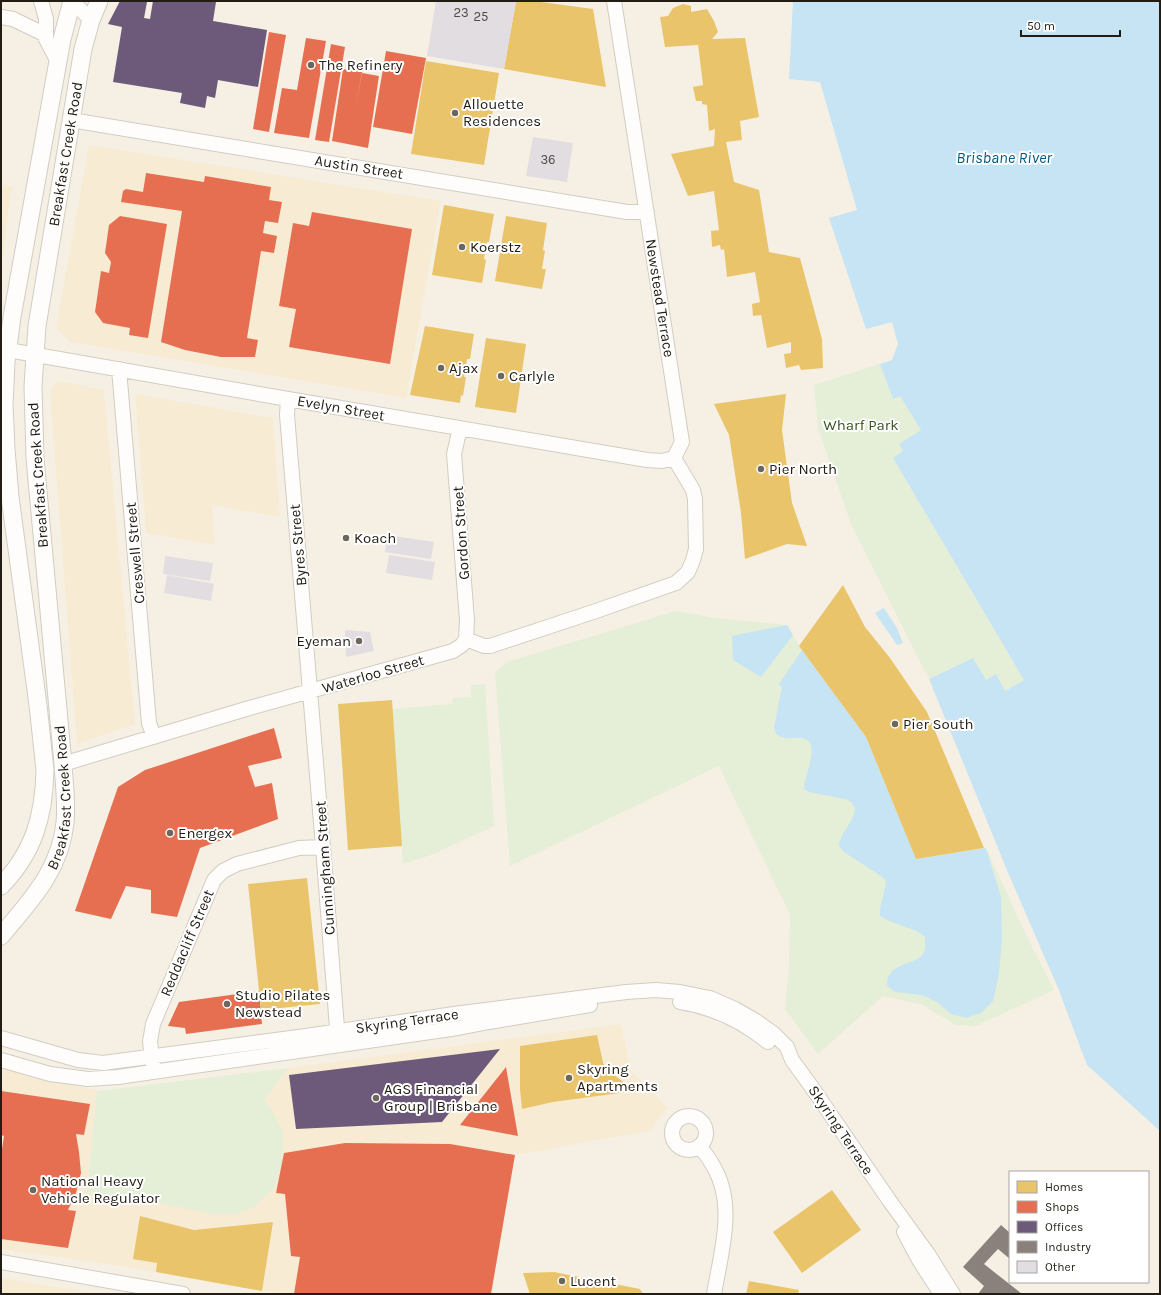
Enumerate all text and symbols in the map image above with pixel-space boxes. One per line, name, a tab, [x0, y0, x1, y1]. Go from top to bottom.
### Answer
house number: 23	[453, 5, 469, 20]
house number: 25	[474, 9, 488, 24]
scale bar	[1021, 12, 1120, 38]
text: 50 m	[1027, 19, 1055, 33]
place label: The Refinery	[319, 56, 403, 74]
marker: The Refinery	[306, 60, 316, 70]
street label: Breakfast Creek Road	[45, 81, 86, 228]
place label: Allouette Residences	[463, 95, 541, 130]
marker: Allouette Residences	[450, 108, 460, 118]
water label: Brisbane River	[956, 148, 1052, 167]
street label: Austin Street	[313, 151, 405, 183]
house number: 36	[540, 152, 556, 167]
place label: Koerstz	[470, 238, 521, 256]
street label: Newstead Terrace	[642, 238, 678, 358]
marker: Koerstz	[457, 242, 467, 252]
place label: Ajax	[449, 359, 479, 377]
marker: Ajax	[436, 363, 446, 373]
place label: Carlyle	[509, 367, 555, 385]
marker: Carlyle	[496, 371, 506, 381]
street label: Evelyn Street	[296, 391, 387, 425]
street label: Breakfast Creek Road	[24, 402, 52, 548]
park label: Wharf Park	[823, 416, 899, 434]
place label: Pier North	[769, 460, 837, 478]
marker: Pier North	[756, 464, 766, 474]
street label: Gordon Street	[449, 485, 473, 581]
street label: Creswell Street	[122, 501, 148, 605]
street label: Byres Street	[285, 503, 311, 587]
place label: Koach	[354, 529, 396, 547]
marker: Koach	[341, 533, 351, 543]
place label: Eyeman	[297, 632, 351, 650]
marker: Eyeman	[354, 636, 364, 646]
street label: Waterloo Street	[320, 651, 426, 697]
place label: Pier South	[903, 715, 974, 733]
marker: Pier South	[890, 719, 900, 729]
street label: Breakfast Creek Road	[43, 725, 75, 873]
street label: Cunningham Street	[311, 800, 339, 936]
place label: Energex	[178, 824, 233, 842]
marker: Energex	[165, 828, 175, 838]
street label: Reddacliff Street	[156, 887, 218, 999]
place label: Studio Pilates Newstead	[235, 986, 330, 1021]
marker: Studio Pilates Newstead	[222, 999, 232, 1009]
street label: Skyring Terrace	[354, 1005, 460, 1037]
place label: Skyring Apartments	[577, 1060, 658, 1095]
marker: Skyring Apartments	[564, 1073, 574, 1083]
place label: AGS Financial Group | Brisbane	[384, 1080, 497, 1115]
street label: Skyring Terrace	[804, 1082, 878, 1178]
marker: AGS Financial Group | Brisbane	[371, 1093, 381, 1103]
legend	[1009, 1171, 1149, 1283]
place label: National Heavy Vehicle Regulator	[41, 1172, 160, 1207]
text: Homes	[1045, 1180, 1083, 1194]
marker: National Heavy Vehicle Regulator	[28, 1185, 38, 1195]
text: Shops	[1045, 1200, 1079, 1214]
text: Offices	[1045, 1220, 1083, 1234]
text: Industry	[1045, 1240, 1091, 1254]
text: Other	[1045, 1260, 1076, 1274]
place label: Lucent	[570, 1272, 617, 1290]
marker: Lucent	[557, 1276, 567, 1286]

